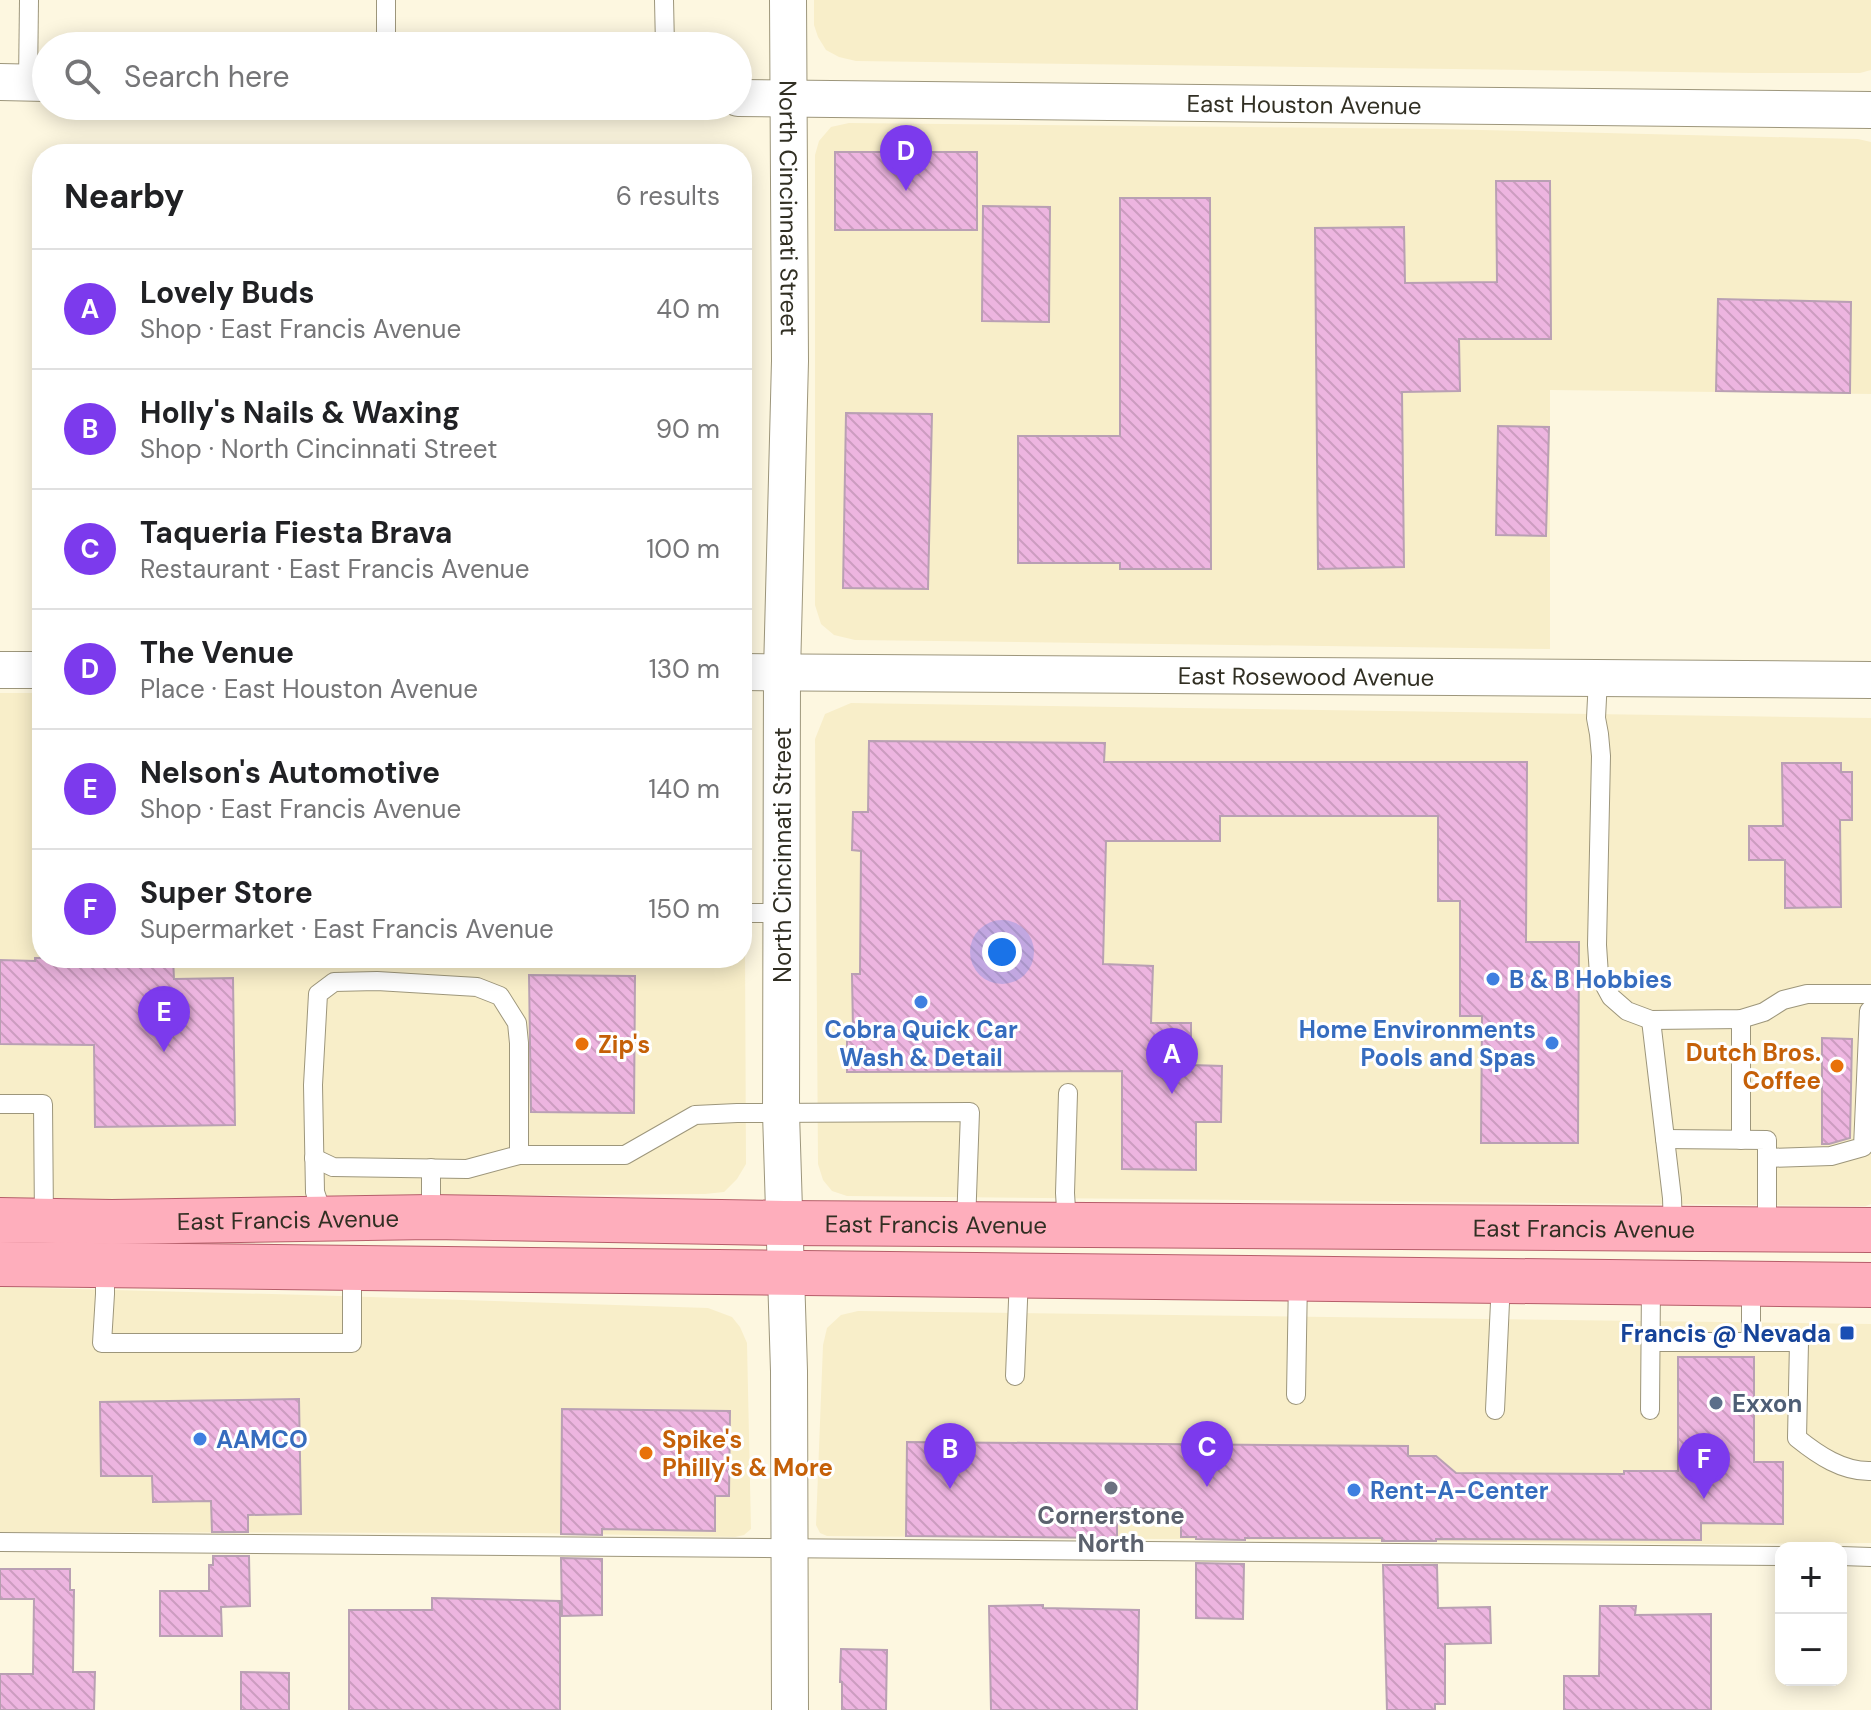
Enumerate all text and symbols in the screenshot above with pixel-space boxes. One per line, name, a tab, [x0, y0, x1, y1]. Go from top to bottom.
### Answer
search box	[32, 32, 752, 120]
icon: search	[60, 54, 104, 98]
text: Search here	[124, 57, 290, 96]
street label: North Cincinnati Street	[773, 80, 805, 336]
street label: East Houston Avenue	[1186, 87, 1422, 121]
pin: D	[880, 125, 932, 191]
text: Nearby	[64, 174, 184, 219]
text: 6 results	[616, 179, 720, 213]
text: Lovely Buds	[140, 273, 314, 312]
text: A	[81, 292, 99, 326]
text: 40 m	[656, 292, 720, 326]
text: Shop · East Francis Avenue	[140, 312, 461, 346]
text: Holly's Nails & Waxing	[140, 393, 460, 432]
text: B	[82, 412, 98, 446]
text: 90 m	[656, 412, 720, 446]
text: Shop · North Cincinnati Street	[140, 432, 497, 466]
text: Taqueria Fiesta Brava	[140, 513, 452, 552]
text: C	[80, 532, 100, 566]
text: 100 m	[646, 532, 720, 566]
text: Restaurant · East Francis Avenue	[140, 552, 529, 586]
text: The Venue	[140, 633, 294, 672]
text: D	[81, 652, 99, 686]
text: 130 m	[649, 652, 720, 686]
street label: East Rosewood Avenue	[1178, 660, 1434, 692]
text: Place · East Houston Avenue	[140, 672, 478, 706]
street label: North Cincinnati Street	[767, 727, 798, 983]
text: Nelson's Automotive	[140, 753, 440, 792]
text: E	[82, 772, 98, 806]
text: 140 m	[648, 772, 720, 806]
text: Shop · East Francis Avenue	[140, 792, 461, 826]
text: Super Store	[140, 873, 313, 912]
text: F	[83, 892, 97, 926]
text: 150 m	[648, 892, 720, 926]
text: Supermarket · East Francis Avenue	[140, 912, 554, 946]
your location	[982, 932, 1022, 972]
place label: B & B Hobbies	[1509, 964, 1672, 995]
marker: B & B Hobbies	[1484, 970, 1502, 988]
pin: E	[138, 986, 190, 1052]
marker: Cobra Quick Car Wash & Detail	[912, 993, 930, 1011]
place label: Cobra Quick Car Wash & Detail	[824, 1014, 1018, 1073]
place label: Home Environments Pools and Spas	[1299, 1014, 1536, 1073]
pin: A	[1146, 1028, 1198, 1094]
place label: Zip's	[598, 1029, 650, 1060]
marker: Home Environments Pools and Spas	[1543, 1034, 1561, 1052]
marker: Zip's	[573, 1035, 591, 1053]
place label: Dutch Bros. Coffee	[1686, 1037, 1821, 1096]
marker: Dutch Bros. Coffee	[1828, 1057, 1846, 1075]
street label: East Francis Avenue	[177, 1202, 399, 1236]
street label: East Francis Avenue	[825, 1208, 1047, 1240]
street label: East Francis Avenue	[1473, 1212, 1695, 1244]
place label: Francis @ Nevada	[1621, 1318, 1831, 1349]
marker: Francis @ Nevada	[1838, 1324, 1856, 1342]
place label: Exxon	[1732, 1388, 1802, 1419]
marker: Exxon	[1707, 1394, 1725, 1412]
pin: C	[1181, 1421, 1233, 1487]
pin: B	[924, 1423, 976, 1489]
place label: AAMCO	[216, 1424, 308, 1455]
place label: Spike's Philly's & More	[662, 1424, 833, 1483]
marker: AAMCO	[191, 1430, 209, 1448]
pin: F	[1678, 1433, 1730, 1499]
marker: Spike's Philly's & More	[637, 1444, 655, 1462]
place label: Rent-A-Center	[1370, 1475, 1549, 1506]
marker: Cornerstone North	[1102, 1479, 1120, 1497]
marker: Rent-A-Center	[1345, 1481, 1363, 1499]
place label: Cornerstone North	[1037, 1500, 1185, 1559]
map controls	[1775, 1542, 1847, 1686]
button: +	[1775, 1542, 1847, 1614]
button: −	[1775, 1614, 1847, 1686]

